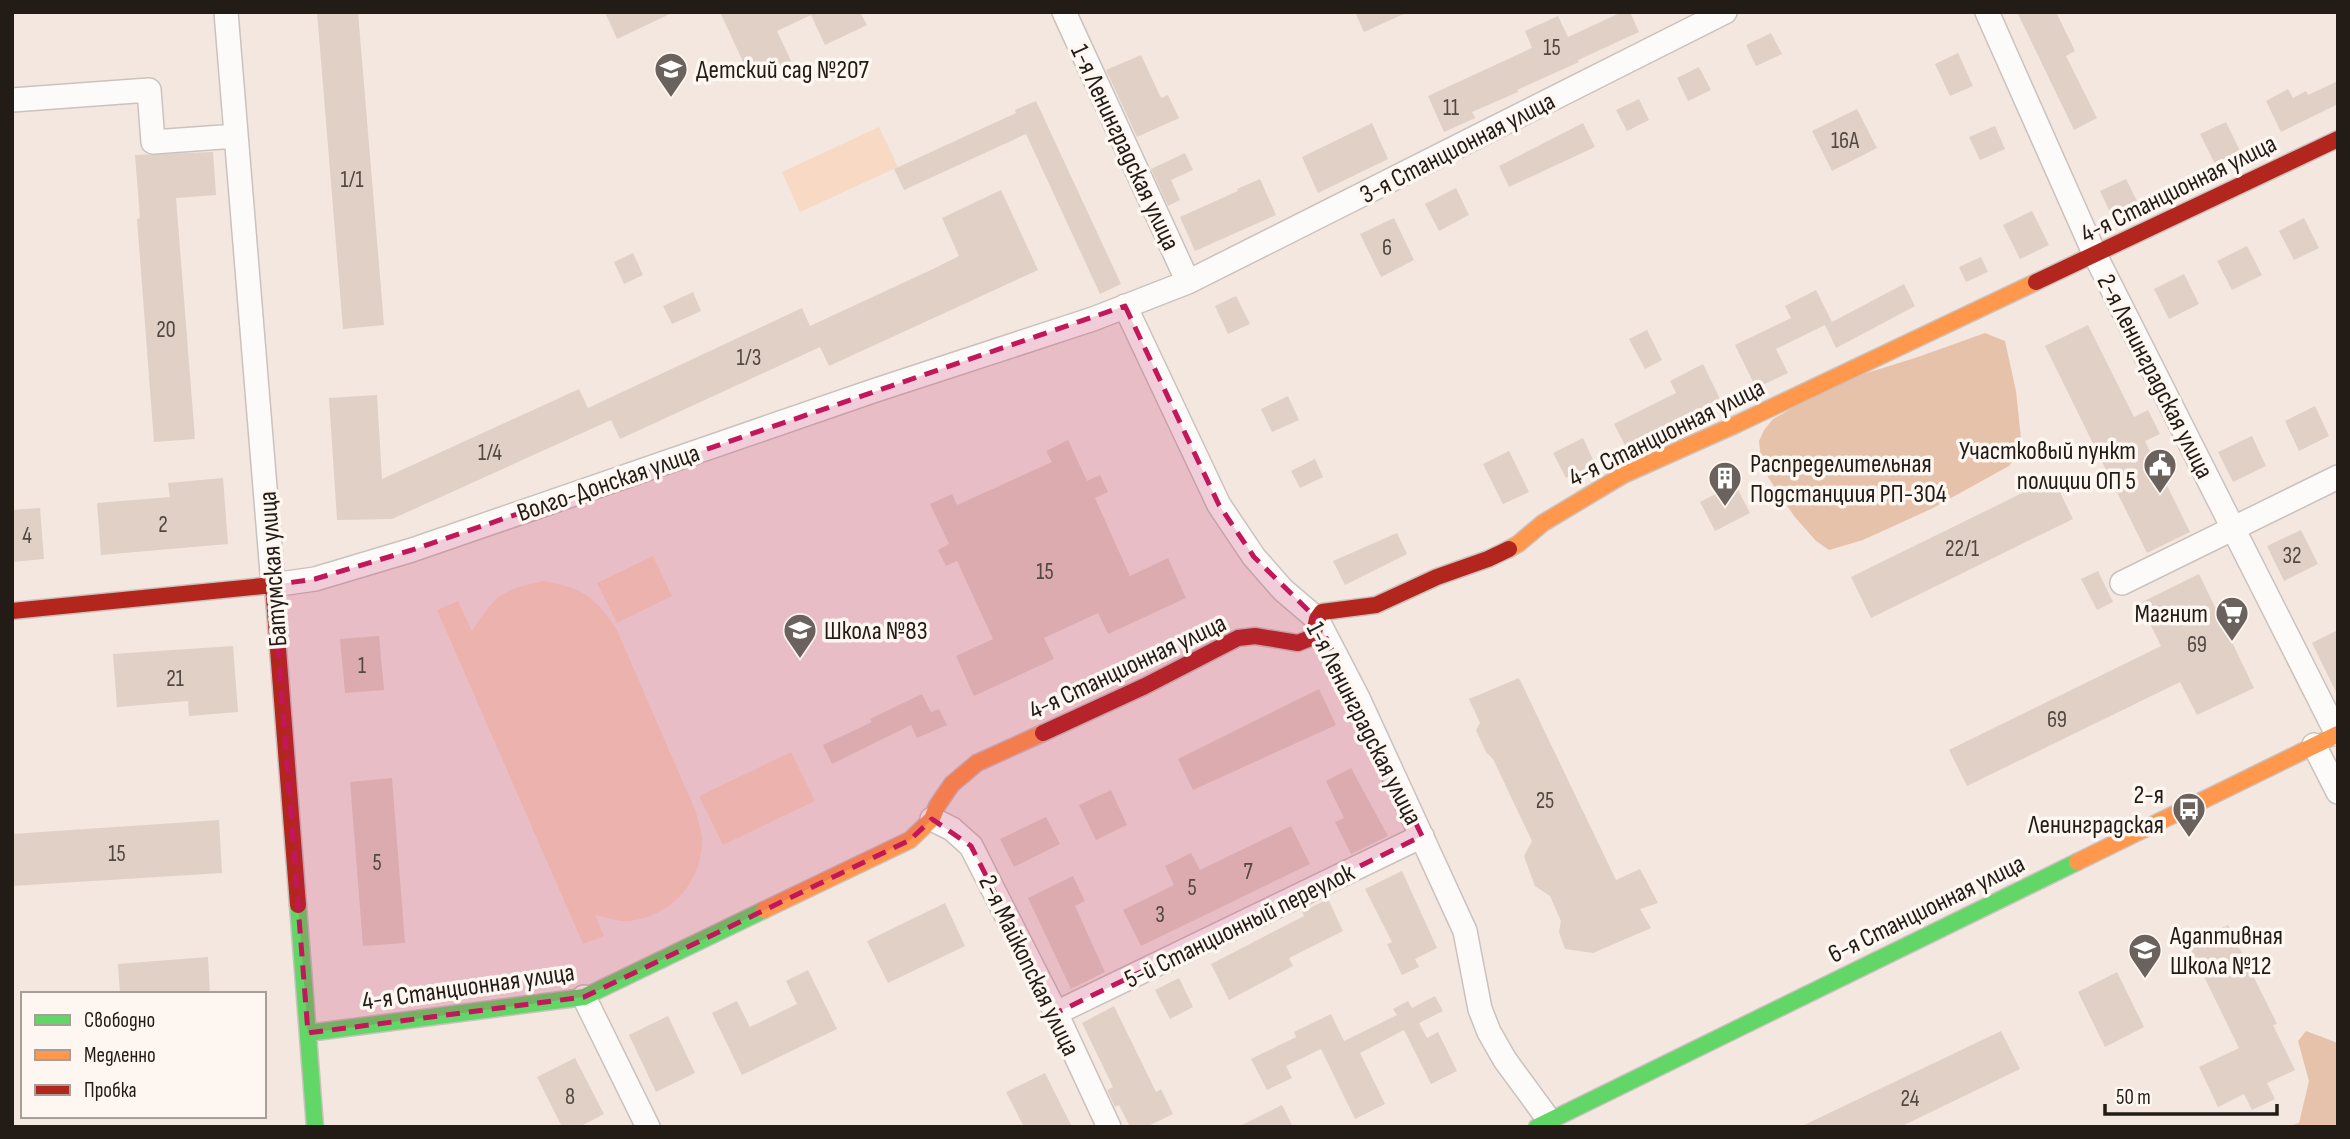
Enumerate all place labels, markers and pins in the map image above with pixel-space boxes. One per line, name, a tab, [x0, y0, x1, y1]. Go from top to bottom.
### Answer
school or university icon: Детский сад №207	[652, 50, 690, 99]
place label: Детский сад №207	[696, 55, 870, 86]
place label: Участковый пункт полиции ОП 5	[1959, 436, 2136, 497]
public building icon: Участковый пункт полиции ОП 5	[2141, 446, 2179, 495]
place label: Распределительная Подстанциия РП-304	[1750, 449, 1947, 510]
building icon: Распределительная Подстанциия РП-304	[1706, 459, 1744, 508]
supermarket icon: Магнит	[2213, 594, 2251, 643]
place label: Магнит	[2135, 599, 2208, 630]
school or university icon: Школа №83	[781, 611, 819, 660]
place label: Школа №83	[824, 616, 928, 647]
place label: 2-я Ленинградская	[2027, 780, 2164, 841]
bus stop icon: 2-я Ленинградская	[2170, 790, 2208, 839]
place label: Адаптивная Школа №12	[2169, 921, 2283, 982]
school or university icon: Адаптивная Школа №12	[2126, 931, 2164, 980]

